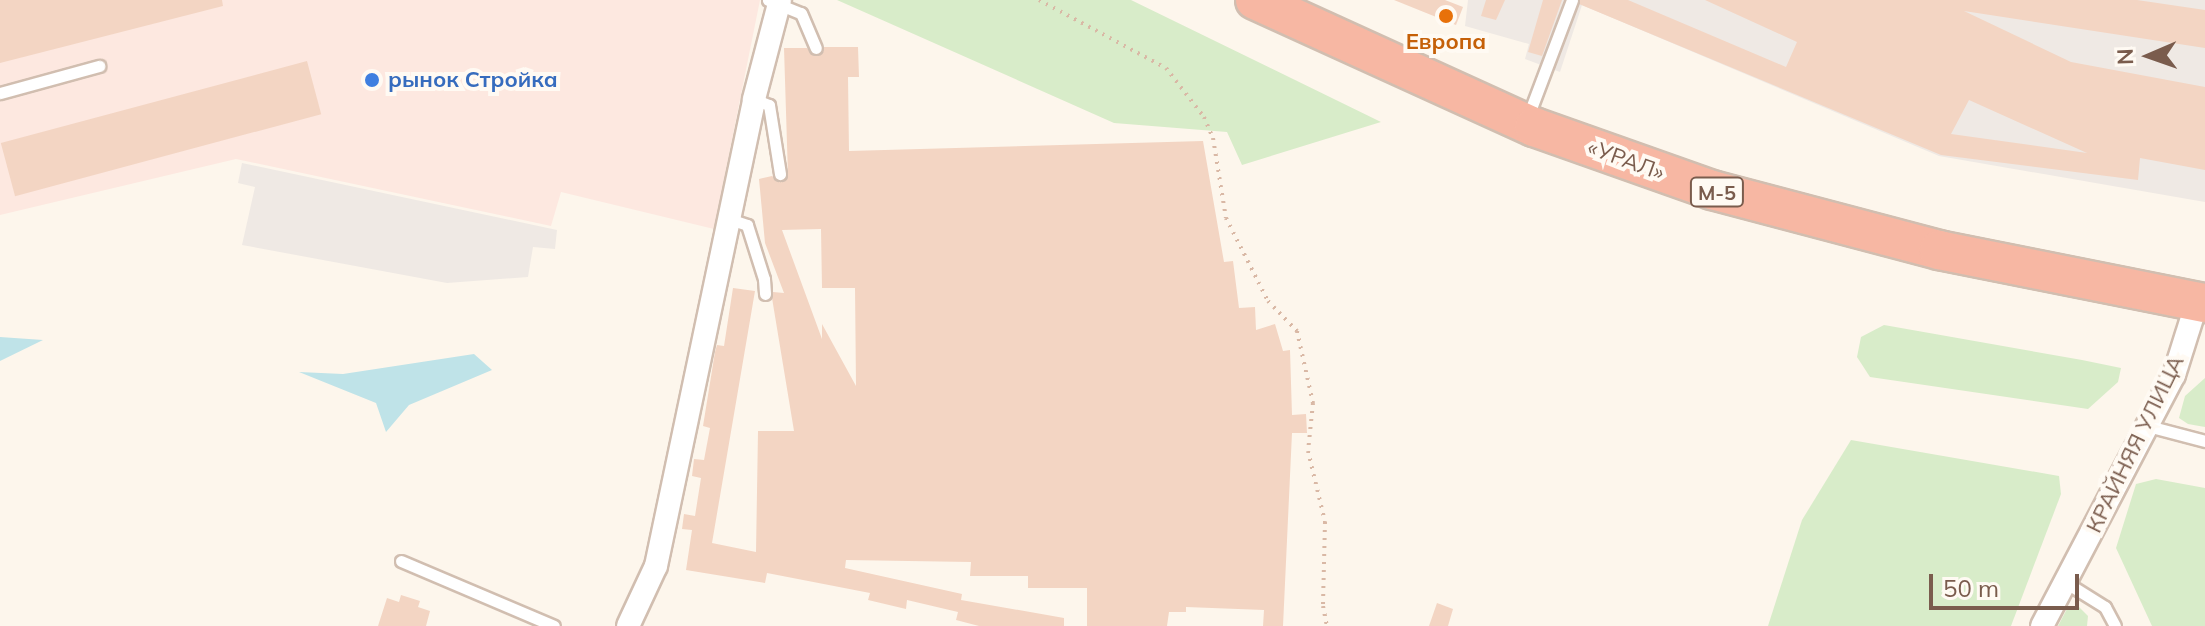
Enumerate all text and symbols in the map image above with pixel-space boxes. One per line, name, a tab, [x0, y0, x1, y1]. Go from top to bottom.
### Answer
marker: Европа	[1437, 7, 1455, 25]
north arrow	[2109, 16, 2189, 96]
place label: Европа	[1406, 29, 1486, 55]
text: N	[2111, 48, 2139, 66]
place label: рынок Стройка	[388, 67, 558, 93]
marker: рынок Стройка	[363, 71, 381, 89]
street label: «УРАЛ»	[1584, 134, 1668, 186]
road number: М-5	[1689, 176, 1745, 208]
street label: КРАЙНЯЯ УЛИЦА	[2081, 351, 2189, 537]
scale bar	[1933, 558, 2083, 608]
text: 50 m	[1943, 573, 1999, 603]

